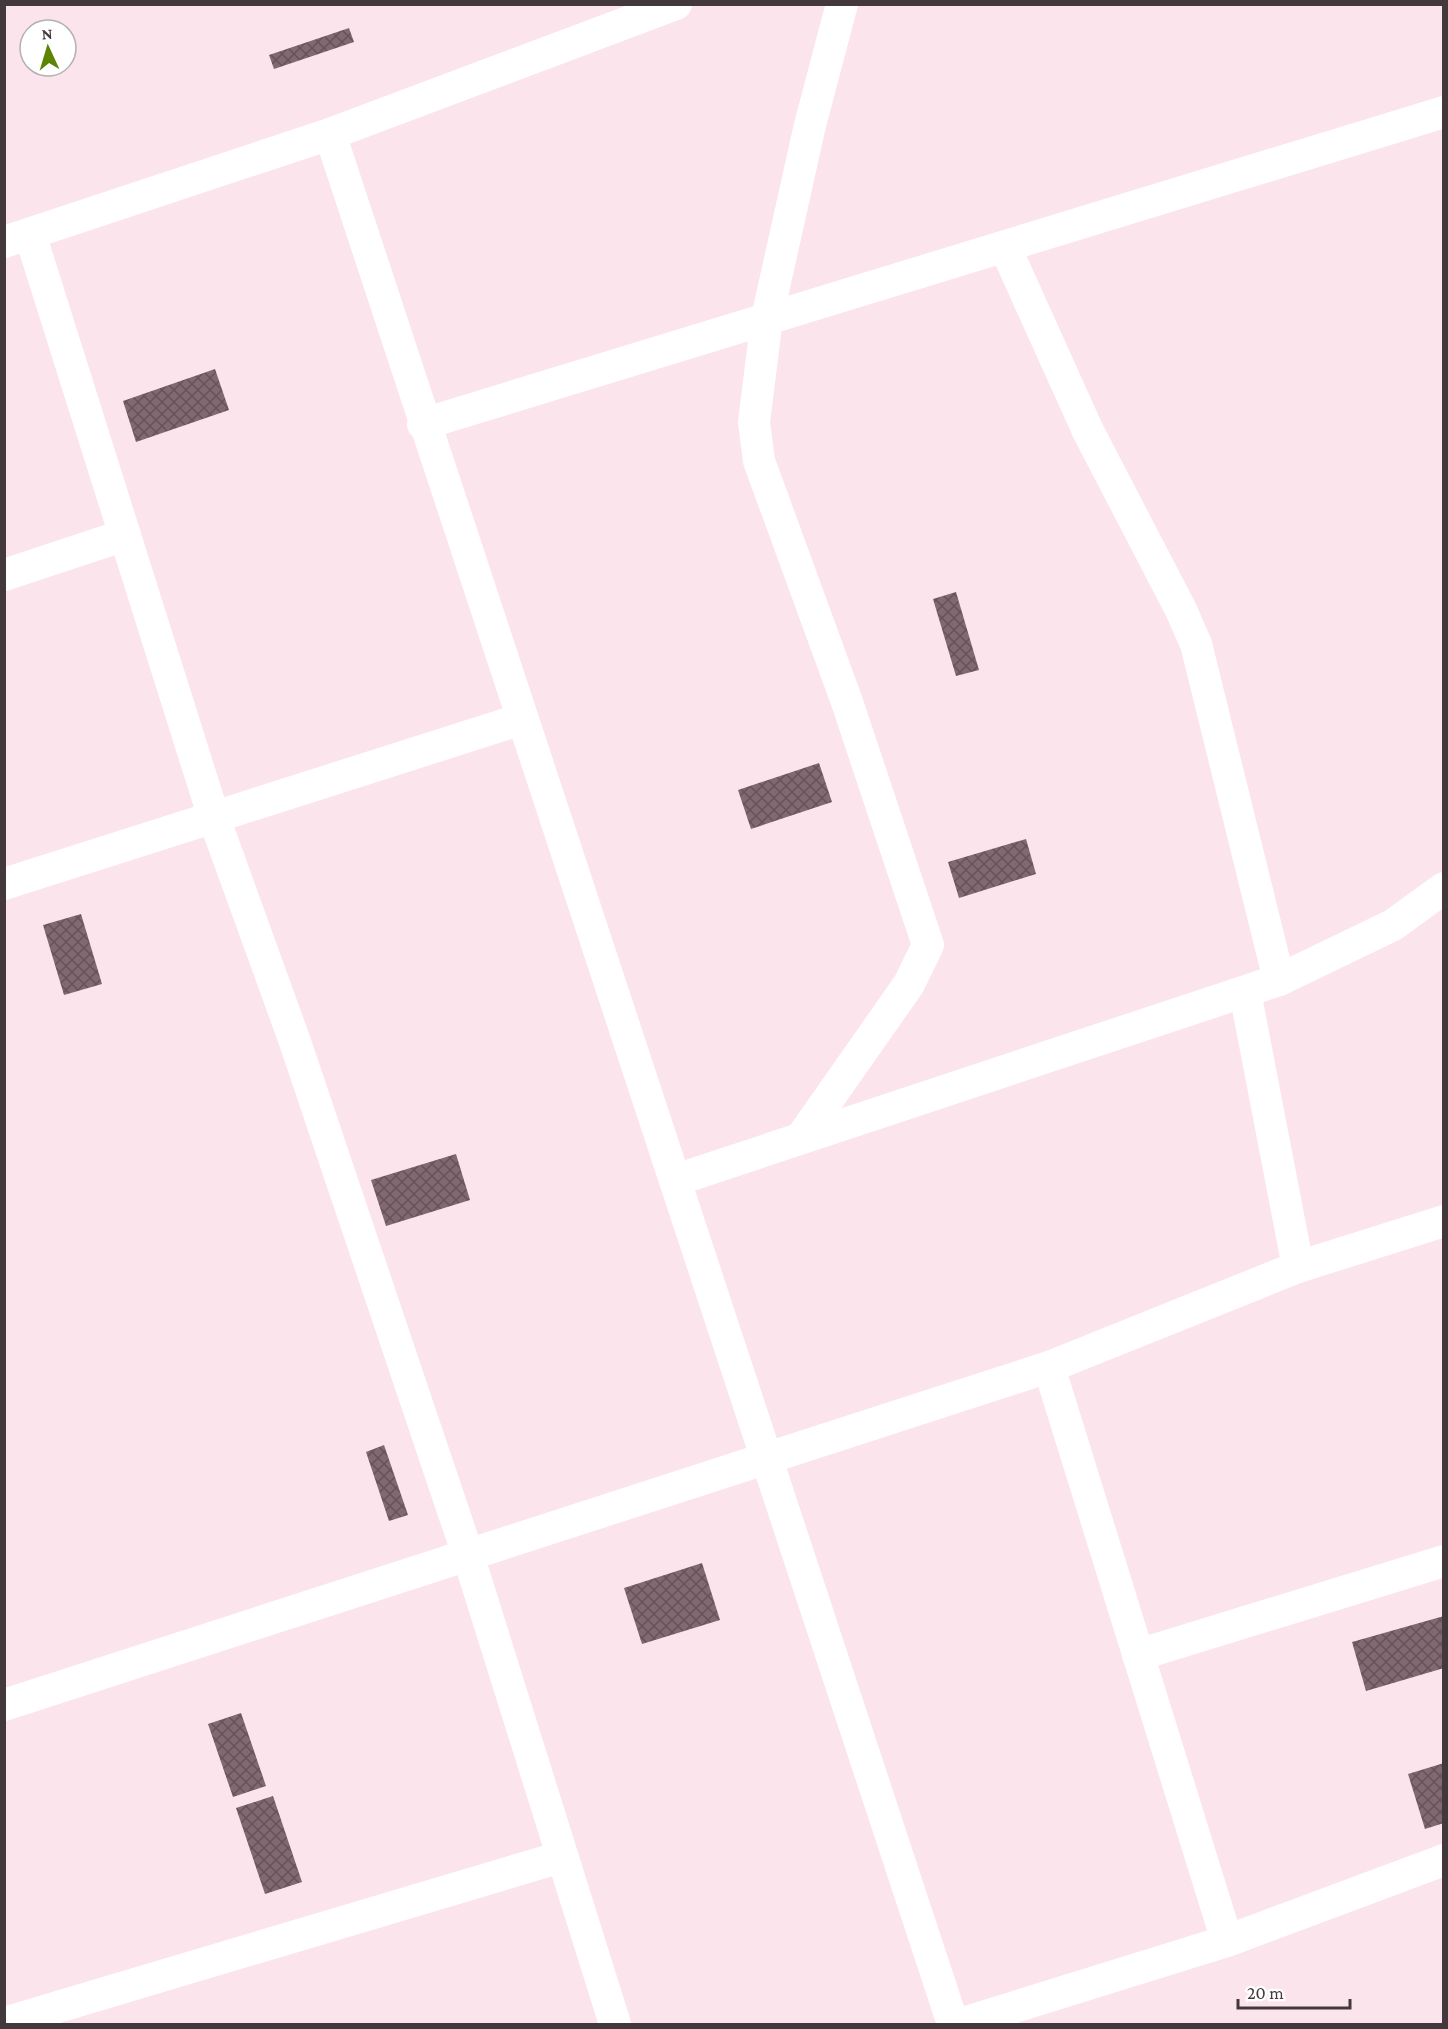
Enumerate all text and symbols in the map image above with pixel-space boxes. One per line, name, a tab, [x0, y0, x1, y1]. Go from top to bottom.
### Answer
north arrow	[18, 18, 78, 78]
text: N	[41, 25, 53, 42]
scale bar	[1238, 1972, 1350, 2010]
text: 20 m	[1247, 1983, 1284, 2003]

